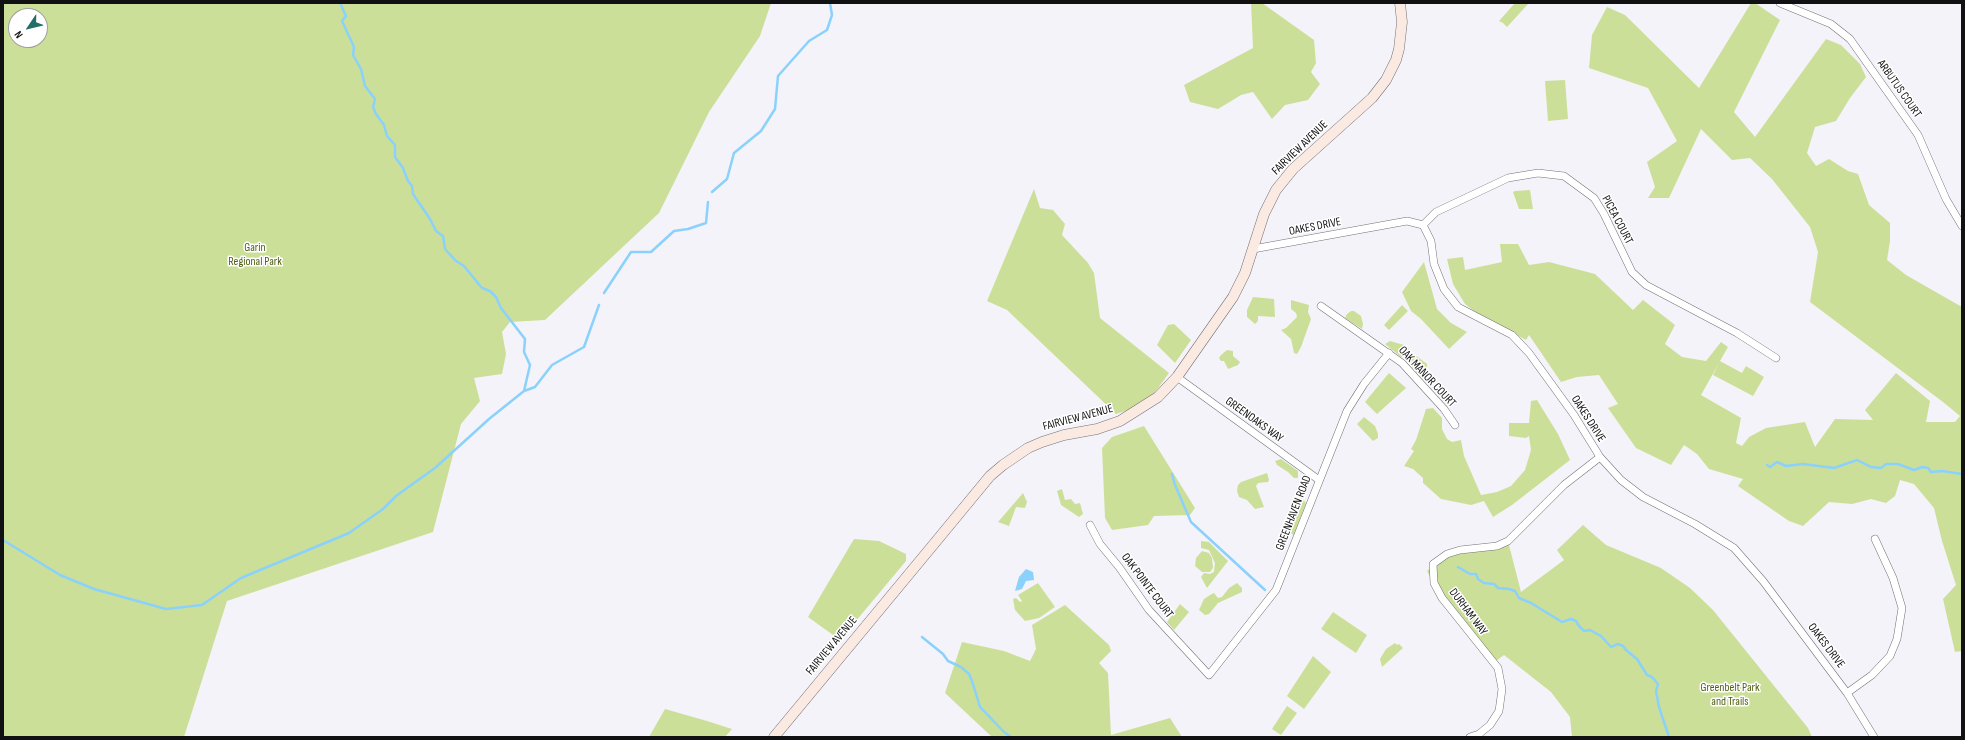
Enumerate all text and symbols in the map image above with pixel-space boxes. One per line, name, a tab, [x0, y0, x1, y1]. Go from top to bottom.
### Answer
north arrow	[8, 8, 48, 48]
text: N	[12, 28, 26, 41]
street label: ARBUTUS COURT	[1874, 57, 1924, 121]
street label: FAIRVIEW AVENUE	[1269, 118, 1331, 178]
street label: PICEA COURT	[1598, 193, 1636, 247]
street label: OAKES DRIVE	[1288, 215, 1342, 239]
park label: Garin Regional Park	[228, 241, 282, 269]
street label: OAK MANOR COURT	[1395, 344, 1459, 410]
street label: OAKES DRIVE	[1568, 393, 1608, 445]
street label: GREENOAKS WAY	[1222, 394, 1286, 446]
street label: FAIRVIEW AVENUE	[1041, 402, 1115, 434]
street label: GREENHAVEN ROAD	[1273, 473, 1315, 553]
street label: OAK POINTE COURT	[1118, 551, 1176, 621]
street label: DURHAM WAY	[1446, 586, 1490, 638]
street label: FAIRVIEW AVENUE	[803, 614, 861, 678]
street label: OAKES DRIVE	[1804, 621, 1848, 671]
park label: Greenbelt Park and Trails	[1700, 681, 1760, 709]

